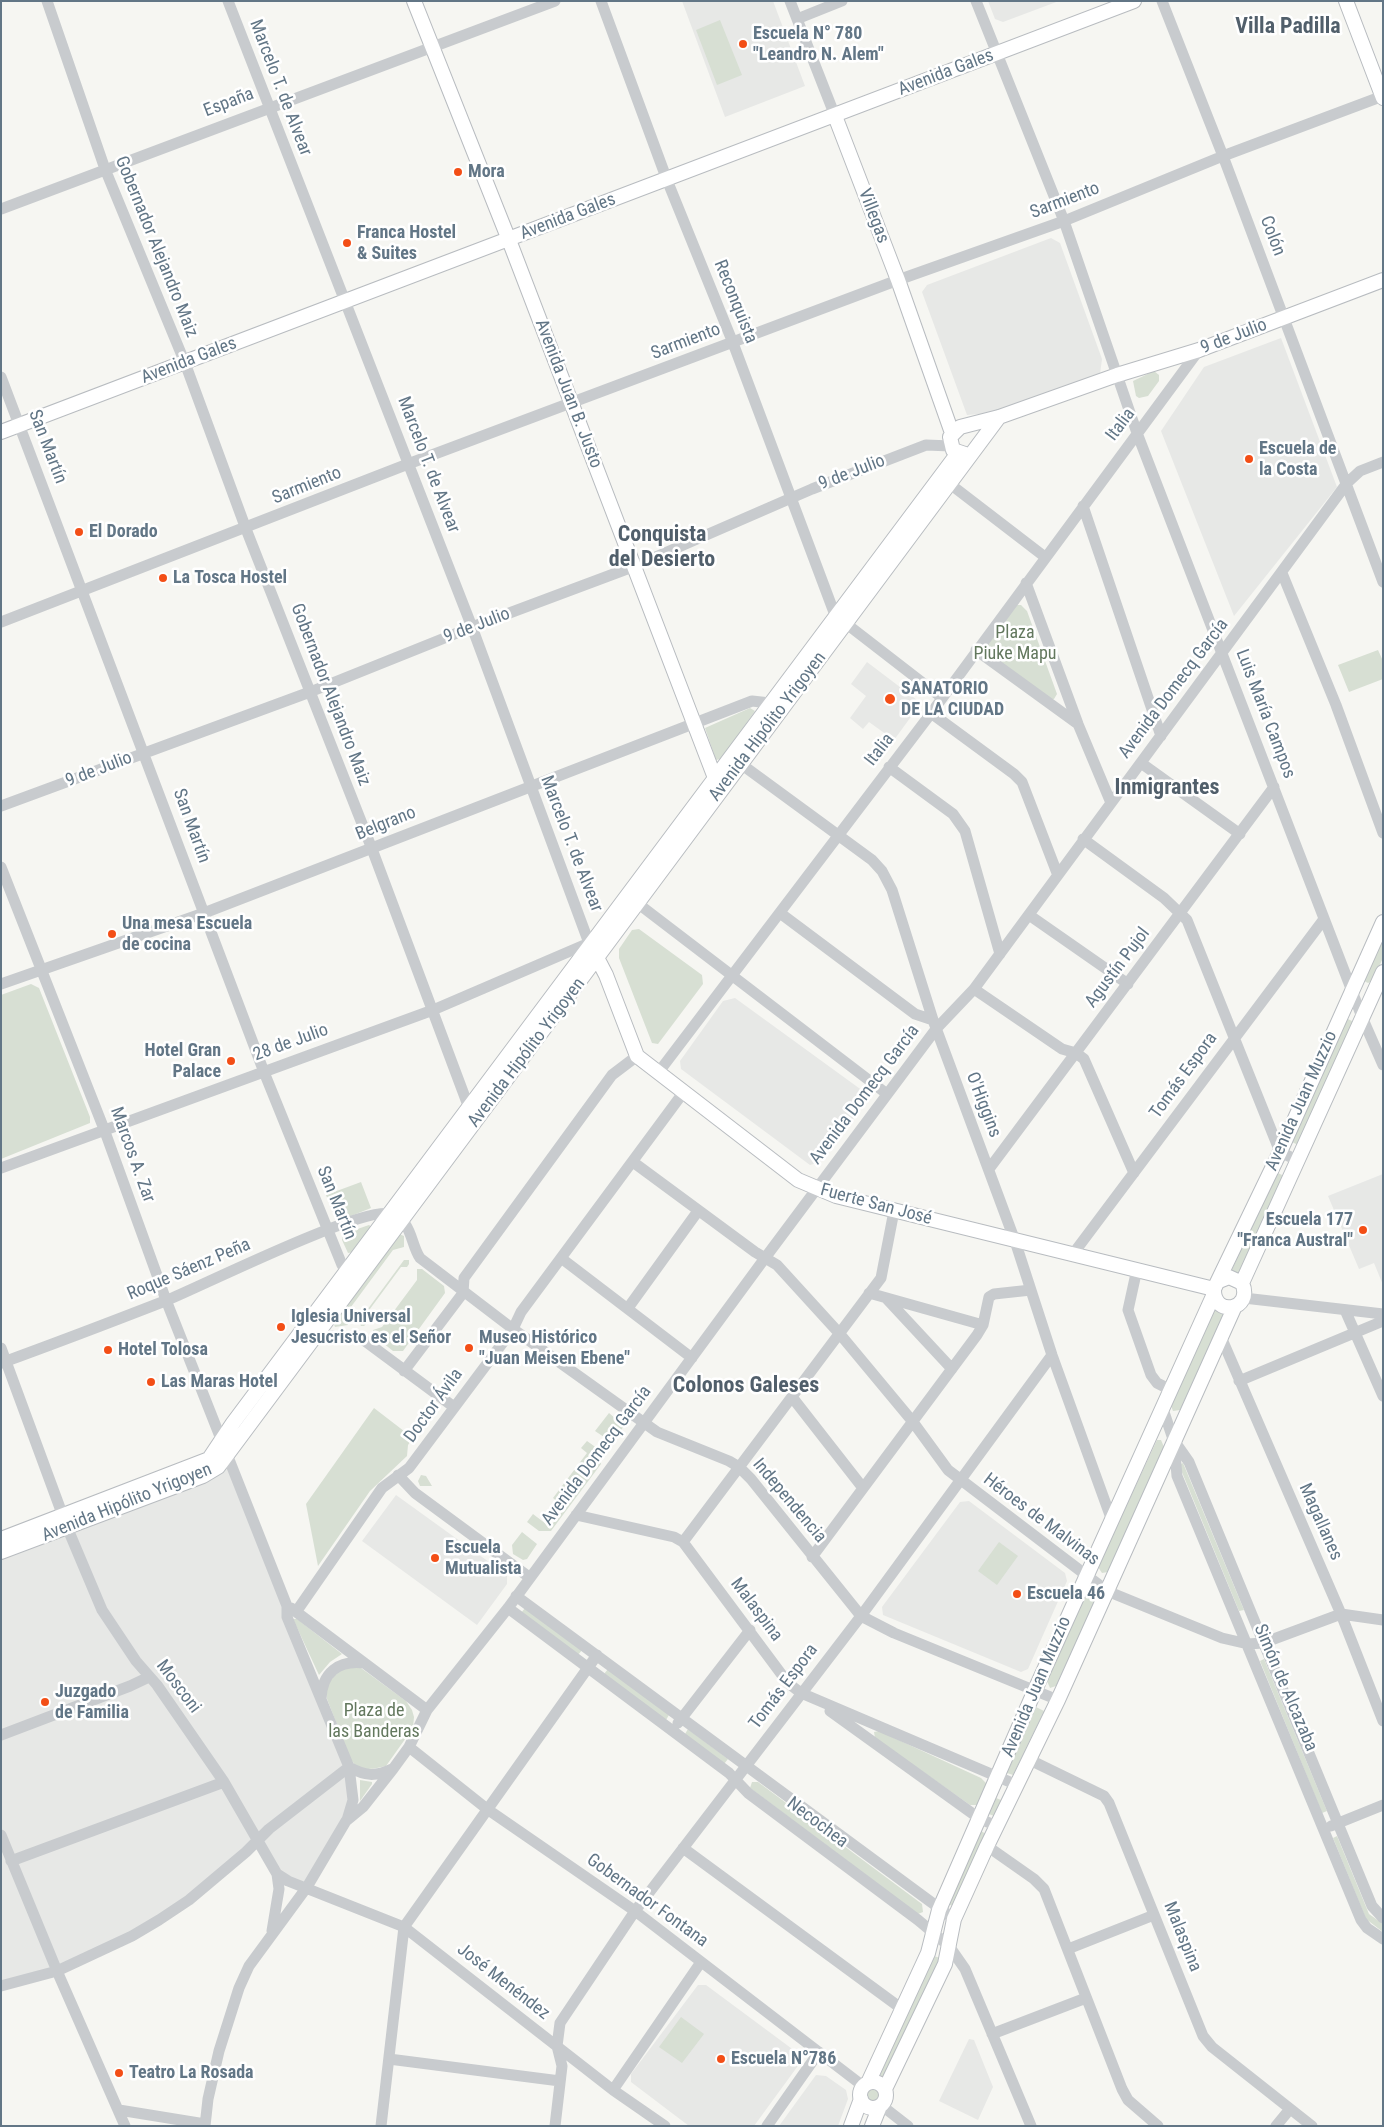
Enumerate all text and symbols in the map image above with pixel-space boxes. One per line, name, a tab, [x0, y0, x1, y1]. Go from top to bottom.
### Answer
district label: Villa Padilla	[1235, 14, 1341, 40]
street label: Marcelo T. de Alvear	[244, 17, 316, 159]
place label: Escuela N° 780 "Leandro N. Alem"	[753, 23, 884, 66]
marker: Escuela N° 780 "Leandro N. Alem"	[737, 38, 749, 50]
street label: Avenida Gales	[895, 45, 997, 101]
street label: España	[201, 84, 257, 122]
street label: Gobernador Alejandro Maiz	[110, 153, 202, 341]
place label: Mora	[468, 161, 505, 183]
marker: Mora	[452, 166, 464, 178]
street label: Sarmiento	[1027, 178, 1103, 224]
street label: Villegas	[853, 186, 893, 246]
street label: Avenida Gales	[517, 189, 619, 245]
street label: Colón	[1255, 213, 1289, 259]
place label: Franca Hostel & Suites	[357, 222, 456, 264]
marker: Franca Hostel & Suites	[341, 237, 353, 249]
street label: Reconquista	[708, 257, 762, 347]
street label: 9 de Julio	[1198, 315, 1270, 359]
street label: Avenida Juan B. Justo	[530, 316, 606, 472]
street label: Sarmiento	[648, 319, 724, 365]
street label: Avenida Gales	[138, 333, 240, 389]
street label: Marcelo T. de Alvear	[392, 394, 464, 536]
street label: Italia	[1102, 404, 1140, 446]
street label: San Martín	[23, 407, 71, 487]
place label: Escuela de la Costa	[1259, 438, 1336, 480]
street label: 9 de Julio	[816, 451, 888, 495]
marker: Escuela de la Costa	[1243, 453, 1255, 465]
street label: Sarmiento	[269, 462, 345, 510]
place label: El Dorado	[89, 521, 158, 543]
district label: Conquista del Desierto	[609, 522, 715, 574]
marker: El Dorado	[73, 526, 85, 538]
place label: La Tosca Hostel	[173, 567, 287, 589]
marker: La Tosca Hostel	[157, 572, 169, 584]
street label: Gobernador Alejandro Maiz	[285, 601, 375, 789]
street label: 9 de Julio	[441, 604, 513, 648]
street label: Avenida Domecq García	[1115, 615, 1233, 763]
park label: Plaza Piuke Mapu	[973, 622, 1057, 664]
street label: Luis María Campos	[1230, 646, 1300, 782]
street label: Avenida Hipólito Yrigoyen	[705, 648, 831, 806]
place label: SANATORIO DE LA CIUDAD	[901, 678, 1004, 721]
marker: SANATORIO DE LA CIUDAD	[883, 692, 897, 706]
street label: Italia	[861, 729, 899, 771]
street label: 9 de Julio	[63, 748, 135, 792]
street label: Marcelo T. de Alvear	[535, 773, 607, 915]
district label: Inmigrantes	[1114, 775, 1220, 801]
street label: San Martín	[168, 786, 214, 866]
street label: Belgrano	[353, 802, 419, 846]
place label: Una mesa Escuela de cocina	[122, 913, 252, 956]
street label: Agustín Pujol	[1081, 924, 1155, 1012]
marker: Una mesa Escuela de cocina	[106, 928, 118, 940]
street label: Avenida Hipólito Yrigoyen	[464, 974, 590, 1132]
street label: 28 de Julio	[251, 1019, 331, 1067]
street label: Avenida Domecq García	[806, 1021, 924, 1169]
street label: Avenida Juan Muzzio	[1261, 1028, 1343, 1174]
street label: Tomás Espora	[1146, 1029, 1222, 1123]
place label: Hotel Gran Palace	[145, 1040, 221, 1082]
marker: Hotel Gran Palace	[225, 1055, 237, 1067]
street label: O'Higgins	[961, 1069, 1005, 1141]
street label: Marcos A. Zar	[105, 1104, 159, 1206]
street label: San Martín	[312, 1163, 360, 1243]
street label: Fuerte San José	[818, 1180, 934, 1230]
place label: Escuela 177 "Franca Austral"	[1237, 1209, 1353, 1252]
marker: Escuela 177 "Franca Austral"	[1357, 1224, 1369, 1236]
street label: Roque Sáenz Peña	[124, 1234, 254, 1306]
place label: Iglesia Universal Jesucristo es el Señor	[291, 1306, 451, 1348]
marker: Iglesia Universal Jesucristo es el Señor	[275, 1321, 287, 1333]
place label: Museo Histórico "Juan Meisen Ebene"	[479, 1327, 630, 1370]
place label: Hotel Tolosa	[118, 1339, 208, 1361]
marker: Museo Histórico "Juan Meisen Ebene"	[463, 1342, 475, 1354]
marker: Hotel Tolosa	[102, 1344, 114, 1356]
street label: Doctor Ávila	[400, 1365, 468, 1447]
place label: Las Maras Hotel	[161, 1371, 278, 1393]
district label: Colonos Galeses	[673, 1373, 819, 1399]
marker: Las Maras Hotel	[145, 1376, 157, 1388]
street label: Avenida Domecq García	[538, 1382, 656, 1530]
street label: Independencia	[747, 1454, 831, 1548]
street label: Avenida Hipólito Yrigoyen	[39, 1459, 215, 1547]
street label: Héroes de Malvinas	[979, 1469, 1103, 1571]
street label: Magallanes	[1293, 1480, 1347, 1564]
place label: Escuela Mutualista	[445, 1537, 522, 1580]
marker: Escuela Mutualista	[429, 1552, 441, 1564]
street label: Malaspina	[725, 1574, 787, 1646]
place label: Escuela 46	[1027, 1583, 1105, 1605]
marker: Escuela 46	[1011, 1588, 1023, 1600]
street label: Avenida Juan Muzzio	[998, 1613, 1076, 1761]
street label: Simón de Alcazaba	[1249, 1621, 1321, 1755]
street label: Tomás Espora	[745, 1640, 823, 1734]
street label: Mosconi	[151, 1656, 205, 1718]
place label: Juzgado de Familia	[55, 1681, 129, 1724]
marker: Juzgado de Familia	[39, 1696, 51, 1708]
park label: Plaza de las Banderas	[328, 1700, 420, 1742]
street label: Necochea	[782, 1793, 852, 1853]
street label: Gobernador Fontana	[582, 1850, 712, 1952]
street label: Malaspina	[1158, 1899, 1206, 1975]
street label: José Menéndez	[452, 1939, 554, 2025]
place label: Escuela N°786	[731, 2048, 836, 2070]
marker: Escuela N°786	[715, 2053, 727, 2065]
place label: Teatro La Rosada	[129, 2062, 254, 2084]
marker: Teatro La Rosada	[113, 2067, 125, 2079]

